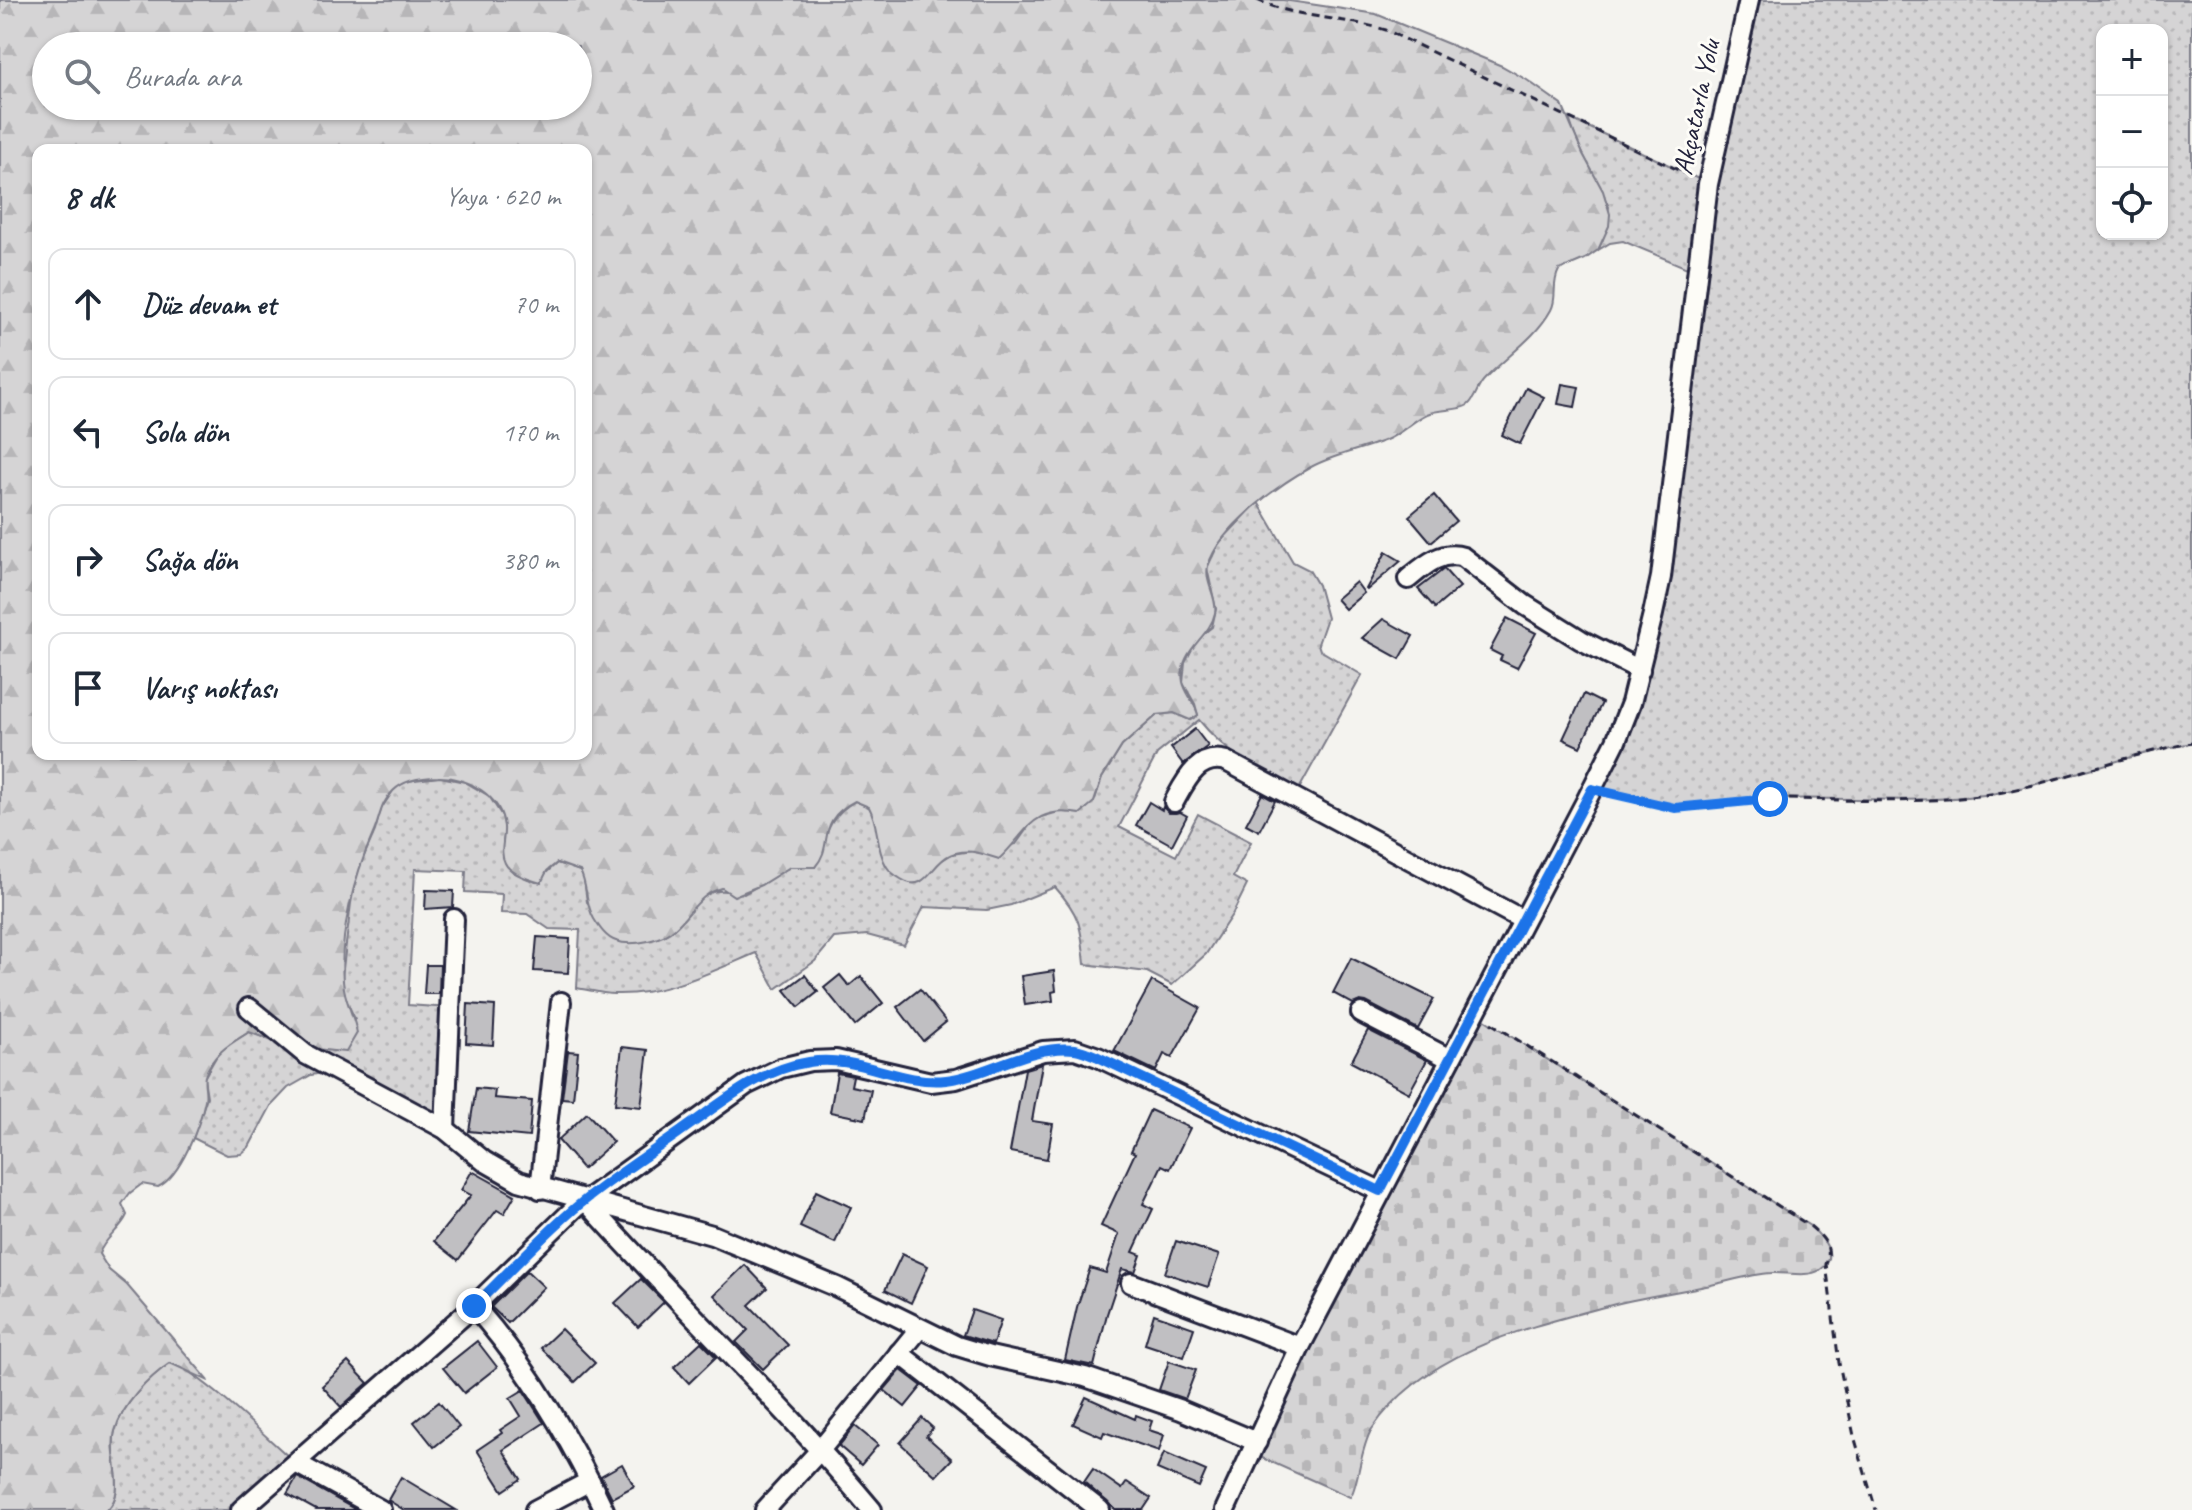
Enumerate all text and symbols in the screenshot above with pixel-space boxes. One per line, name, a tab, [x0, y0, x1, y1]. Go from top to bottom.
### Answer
map controls	[2096, 24, 2168, 240]
button: +	[2096, 24, 2168, 96]
search box	[32, 32, 592, 120]
street label: Akçatarla Yolu	[1665, 35, 1728, 178]
icon: search	[60, 54, 104, 98]
text: Burada ara	[124, 57, 241, 95]
button: −	[2096, 96, 2168, 168]
button: locate	[2096, 168, 2168, 240]
text: 8 dk	[64, 175, 114, 218]
text: Yaya · 620 m	[445, 180, 560, 213]
icon: ahead	[66, 282, 110, 326]
text: Düz devam et	[142, 285, 276, 323]
text: 70 m	[514, 288, 558, 321]
icon: left	[66, 410, 110, 454]
text: Sola dön	[142, 413, 229, 451]
text: 170 m	[502, 416, 558, 449]
icon: right	[66, 538, 110, 582]
text: Sağa dön	[142, 541, 238, 579]
text: 380 m	[502, 544, 558, 577]
icon: arrive	[66, 666, 110, 710]
text: Varış noktası	[142, 669, 277, 707]
route start	[1752, 781, 1788, 817]
route end	[456, 1288, 492, 1324]

